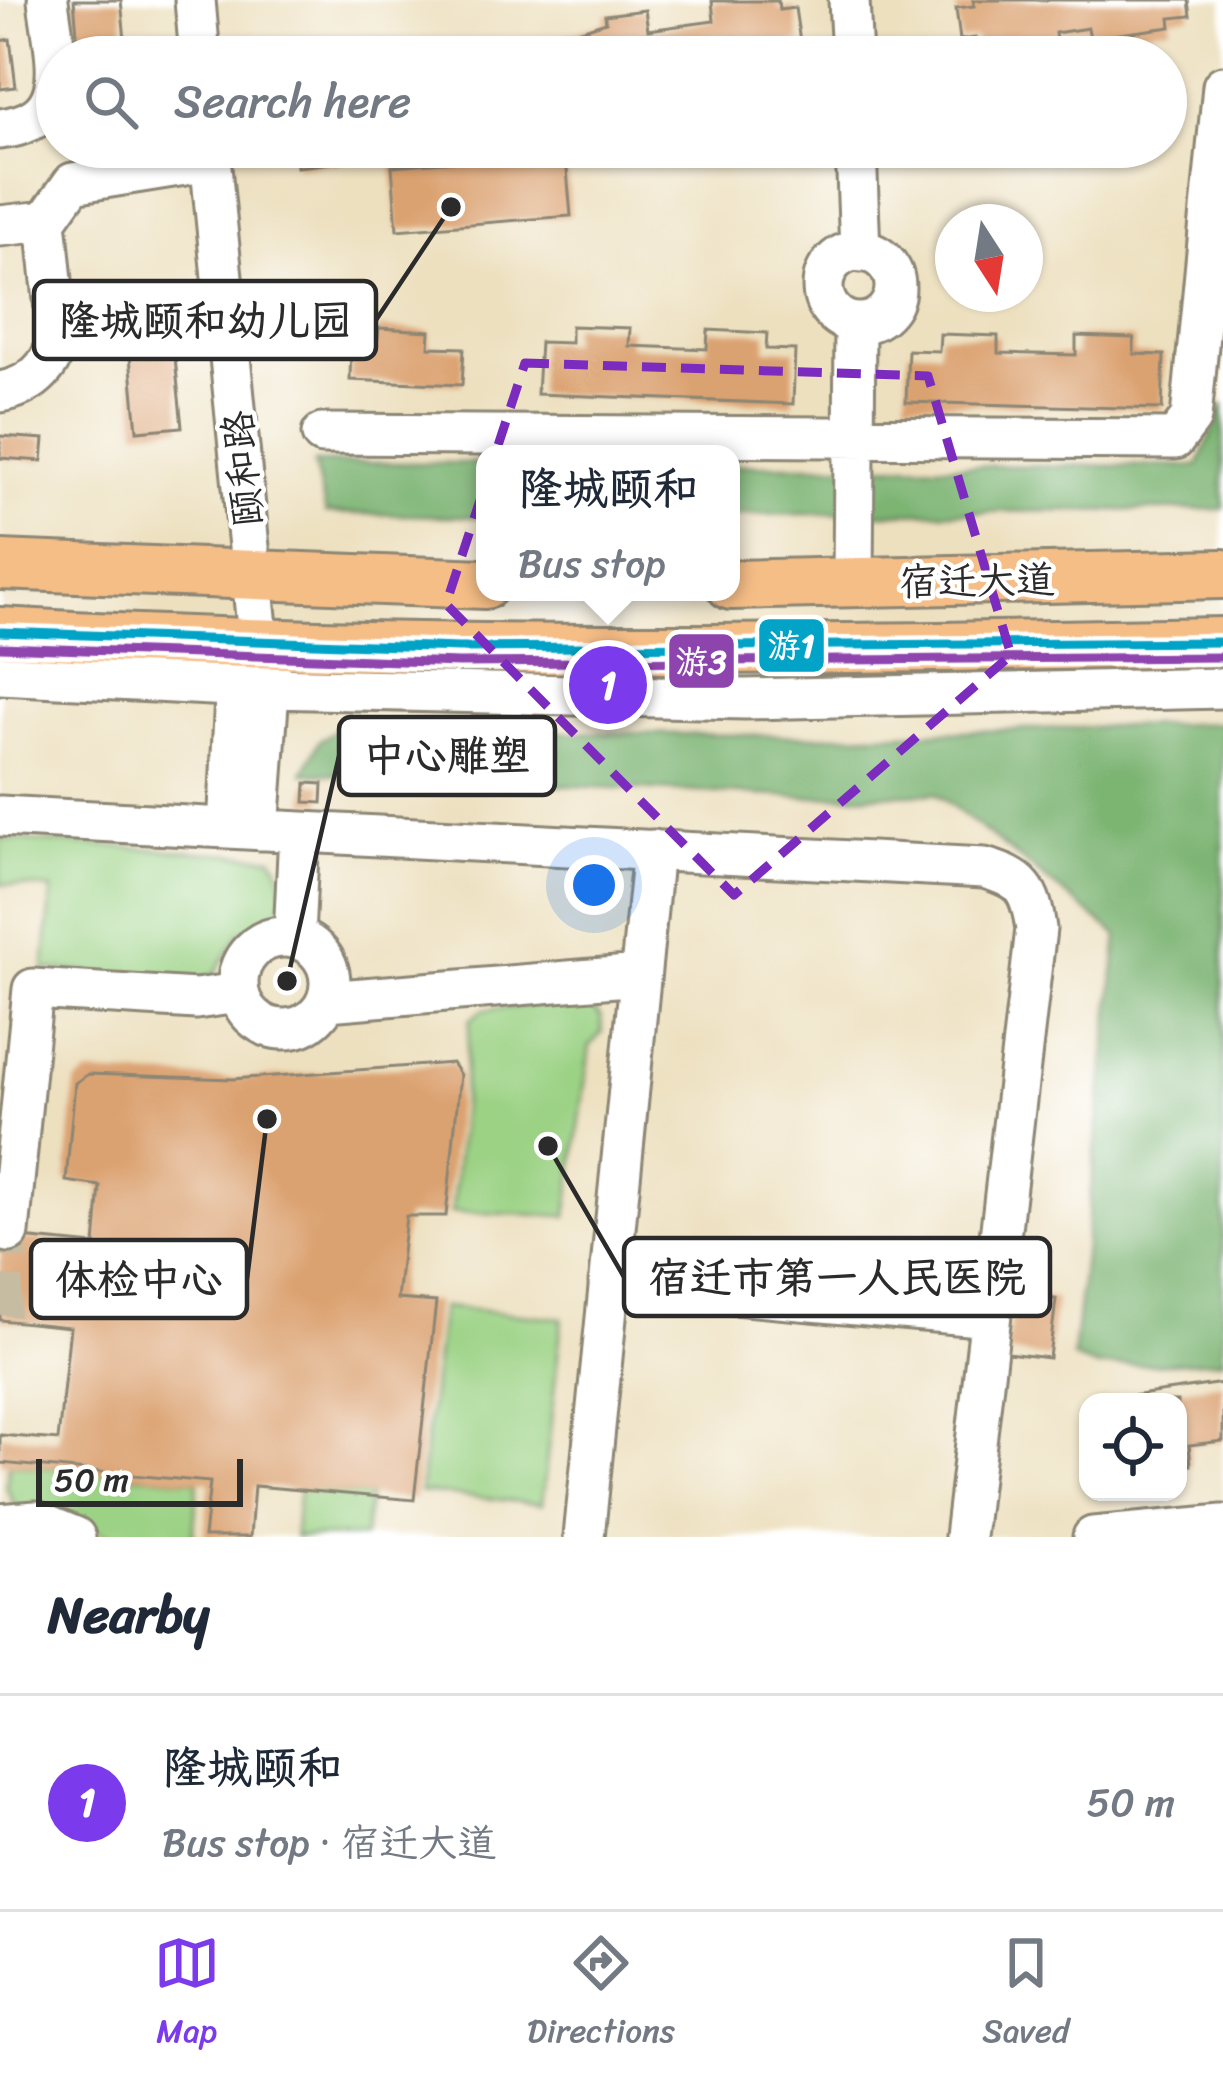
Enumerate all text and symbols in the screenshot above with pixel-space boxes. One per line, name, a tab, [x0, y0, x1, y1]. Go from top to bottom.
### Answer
search box	[36, 36, 1187, 168]
text: Search here	[174, 62, 411, 142]
icon: search	[78, 69, 144, 135]
north arrow	[935, 204, 1043, 312]
callout: 隆城颐和幼儿园	[34, 281, 376, 359]
text: 隆城颐和幼儿园	[58, 284, 352, 358]
street label: 颐和路	[202, 407, 283, 531]
popup	[476, 445, 740, 601]
text: 隆城颐和	[518, 449, 698, 529]
text: Bus stop	[518, 529, 666, 598]
street label: 宿迁大道	[898, 545, 1056, 616]
line badge: 游1	[757, 617, 826, 674]
text: 游1	[767, 617, 815, 675]
line badge: 游3	[667, 632, 736, 690]
text: 游3	[675, 633, 727, 691]
pin: 1	[569, 640, 647, 730]
callout: 中心雕塑	[339, 717, 555, 795]
text: 中心雕塑	[363, 719, 531, 793]
your location	[564, 855, 624, 915]
callout: 宿迁市第一人民医院	[624, 1238, 1050, 1316]
callout: 体检中心	[31, 1240, 247, 1318]
text: 宿迁市第一人民医院	[648, 1241, 1026, 1315]
text: 体检中心	[55, 1243, 223, 1317]
map controls	[1079, 1393, 1187, 1501]
button: locate	[1079, 1393, 1187, 1501]
text: 50 m	[54, 1451, 129, 1509]
scale bar	[36, 1453, 243, 1506]
text: Nearby	[48, 1570, 209, 1660]
text: 隆城颐和	[162, 1728, 342, 1808]
text: 1	[79, 1768, 95, 1837]
text: 50 m	[1086, 1768, 1175, 1837]
text: Bus stop · 宿迁大道	[162, 1808, 496, 1877]
tab: Map	[154, 1930, 220, 2060]
tab: Directions	[527, 1930, 675, 2060]
tab: Saved	[982, 1930, 1069, 2060]

